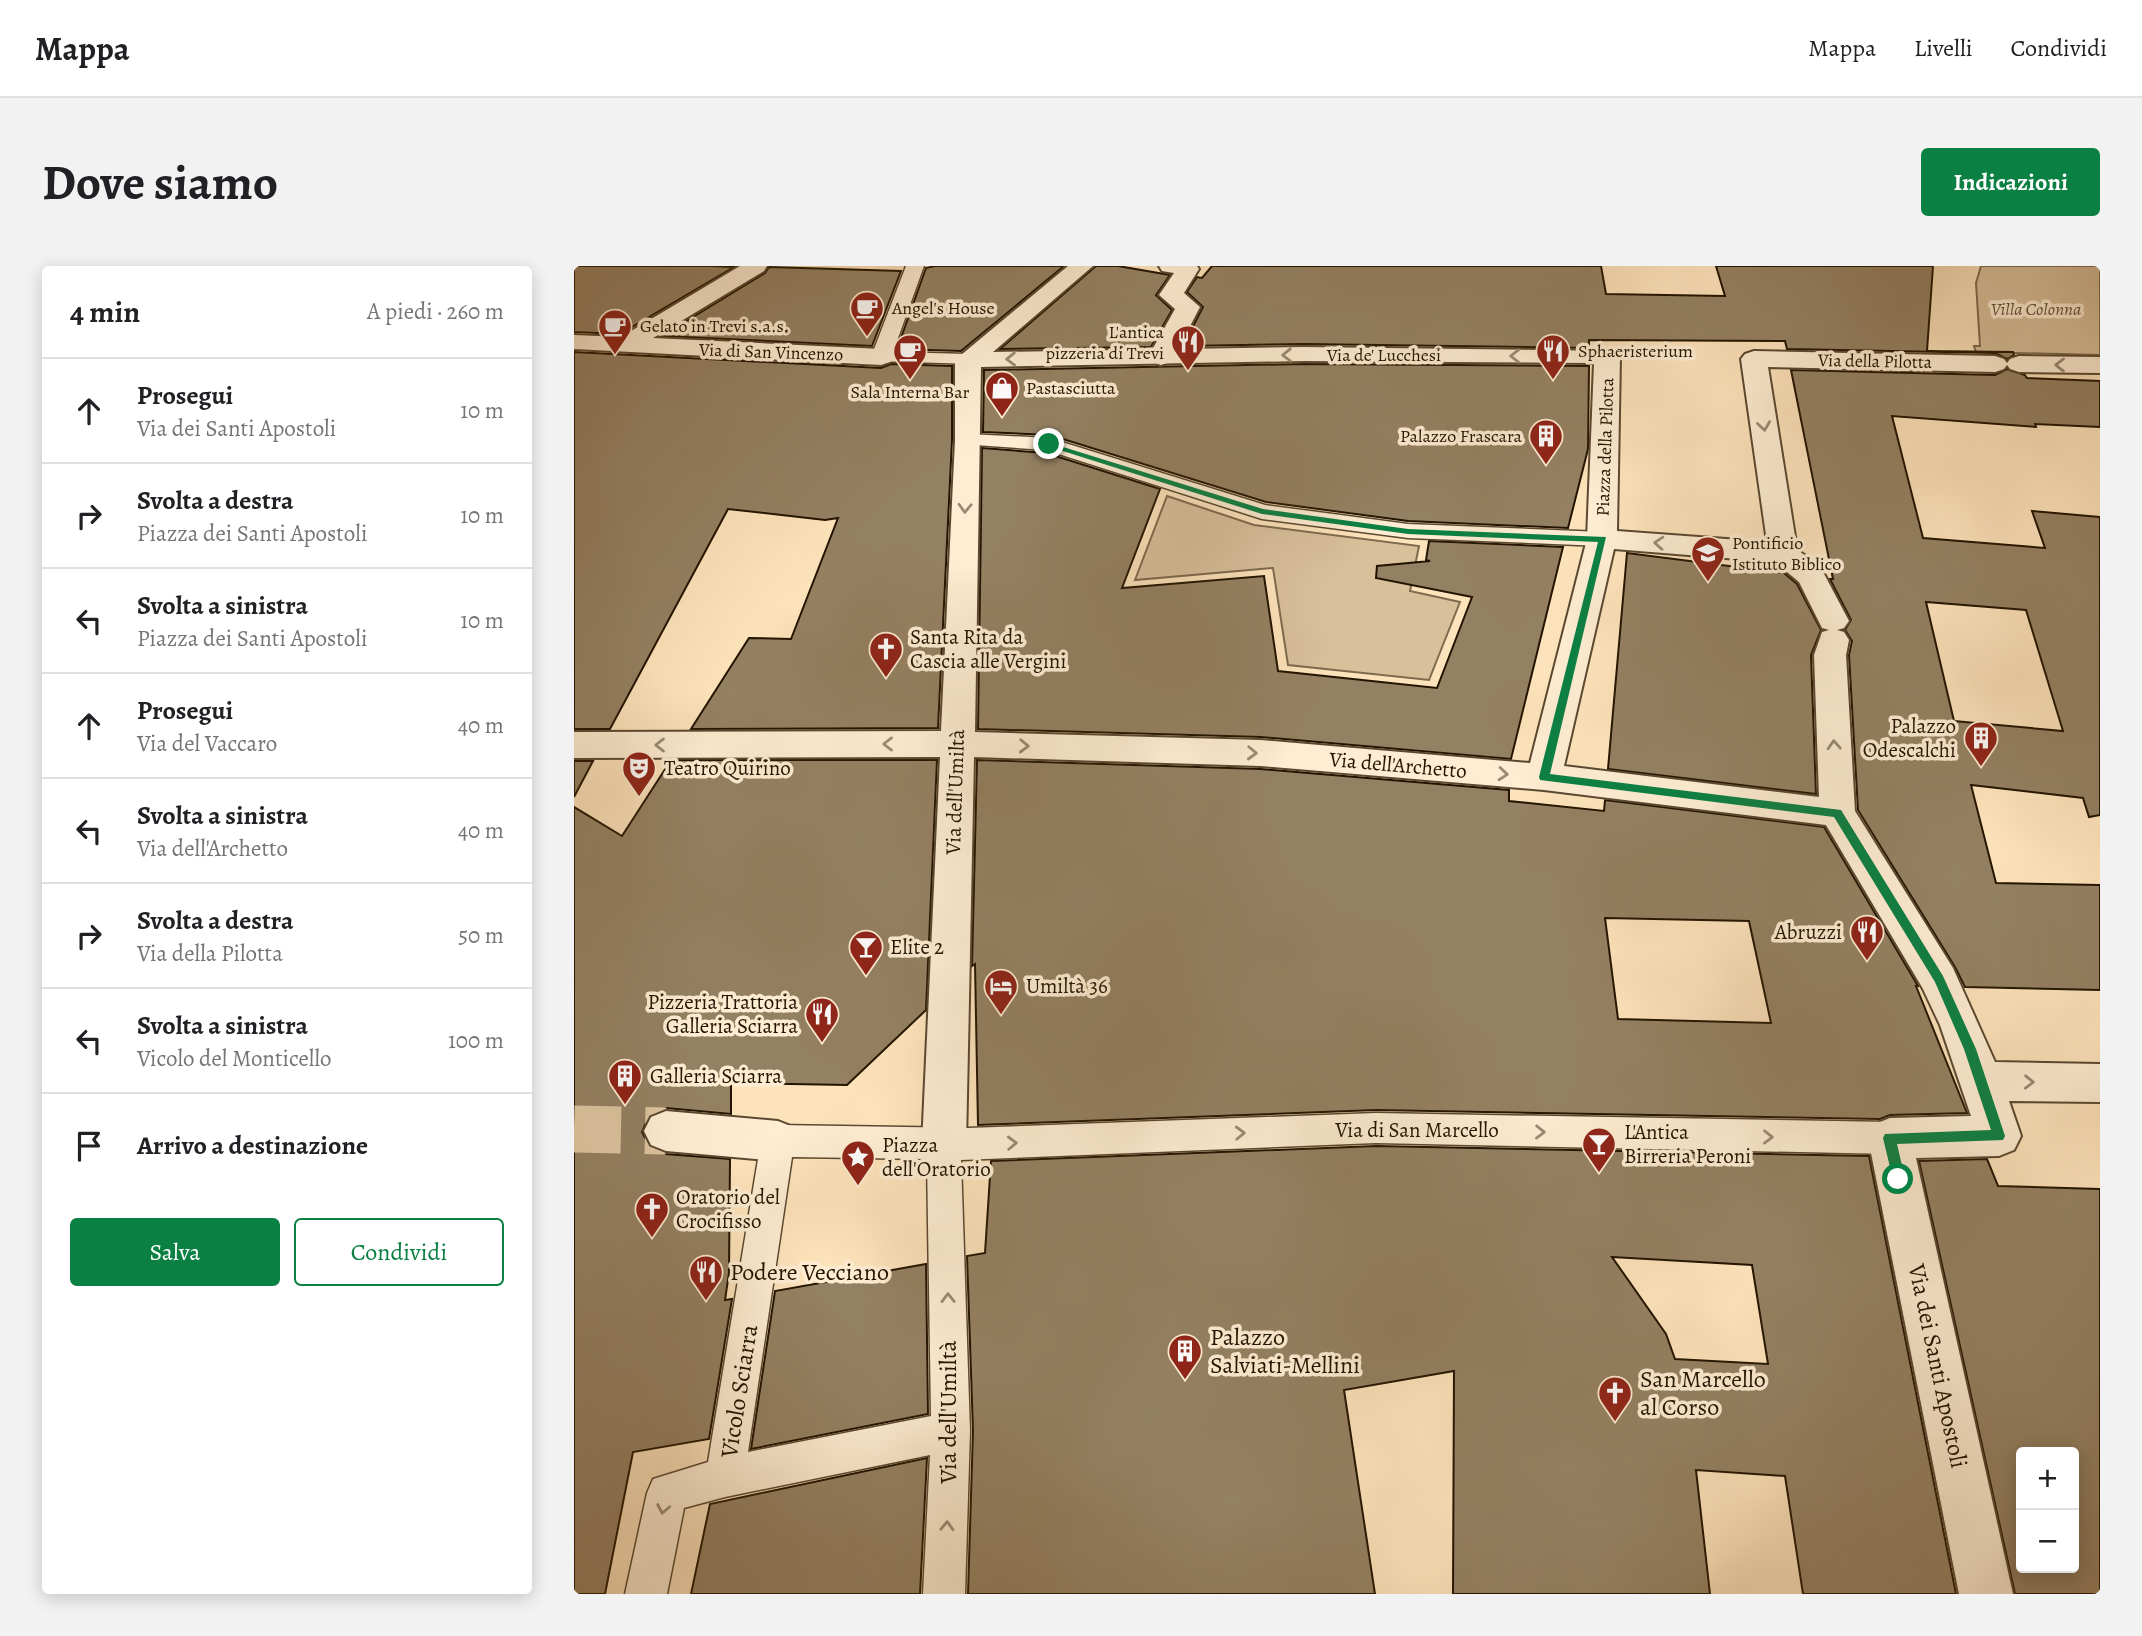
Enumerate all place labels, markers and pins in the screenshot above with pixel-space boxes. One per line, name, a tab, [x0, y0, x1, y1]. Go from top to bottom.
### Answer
cafe icon: Angel's House	[848, 289, 886, 338]
place label: Angel's House	[891, 296, 995, 320]
cafe icon: Gelato in Trevi s.a.s.	[596, 307, 634, 356]
place label: Gelato in Trevi s.a.s.	[640, 314, 789, 338]
place label: L'antica pizzeria di Trevi	[1045, 320, 1165, 365]
restaurant icon: L'antica pizzeria di Trevi	[1169, 323, 1207, 372]
cafe icon: Sala Interna Bar	[891, 332, 929, 381]
restaurant icon: Sphaeristerium	[1534, 332, 1572, 381]
place label: Sphaeristerium	[1578, 339, 1693, 363]
shop icon: Pastasciutta	[983, 369, 1021, 418]
place label: Pastasciutta	[1026, 376, 1116, 400]
place label: Sala Interna Bar	[851, 380, 970, 404]
building icon: Palazzo Frascara	[1527, 417, 1565, 466]
place label: Palazzo Frascara	[1400, 424, 1523, 448]
place label: Pontificio Istituto Biblico	[1732, 531, 1841, 576]
school or university icon: Pontificio Istituto Biblico	[1689, 534, 1727, 583]
place label: Santa Rita da Cascia alle Vergini	[910, 623, 1066, 675]
church icon: Santa Rita da Cascia alle Vergini	[867, 630, 905, 679]
place label: Palazzo Odescalchi	[1863, 712, 1956, 764]
building icon: Palazzo Odescalchi	[1962, 719, 2000, 768]
theatre icon: Teatro Quirino	[620, 749, 658, 798]
place label: Teatro Quirino	[664, 754, 791, 782]
restaurant icon: Abruzzi	[1848, 913, 1886, 962]
place label: Abruzzi	[1774, 918, 1842, 946]
bar icon: Elite 2	[847, 928, 885, 977]
place label: Elite 2	[890, 933, 944, 961]
hotel icon: Umiltà 36	[982, 967, 1020, 1016]
place label: Umiltà 36	[1026, 972, 1108, 1000]
place label: Pizzeria Trattoria Galleria Sciarra	[648, 988, 798, 1040]
restaurant icon: Pizzeria Trattoria Galleria Sciarra	[803, 995, 841, 1044]
building icon: Galleria Sciarra	[606, 1057, 644, 1106]
place label: Galleria Sciarra	[650, 1062, 782, 1090]
place label: L'Antica Birreria Peroni	[1624, 1118, 1751, 1170]
bar icon: L'Antica Birreria Peroni	[1580, 1125, 1618, 1174]
place label: Piazza dell'Oratorio	[882, 1131, 991, 1183]
place icon: Piazza dell'Oratorio	[839, 1138, 877, 1187]
place label: Oratorio del Crocifisso	[676, 1183, 780, 1235]
church icon: Oratorio del Crocifisso	[633, 1190, 671, 1239]
restaurant icon: Podere Vecciano	[687, 1253, 725, 1302]
place label: Podere Vecciano	[730, 1256, 889, 1288]
place label: Palazzo Salviati-Mellini	[1210, 1321, 1360, 1381]
building icon: Palazzo Salviati-Mellini	[1166, 1332, 1204, 1381]
place label: San Marcello al Corso	[1640, 1363, 1766, 1423]
church icon: San Marcello al Corso	[1596, 1374, 1634, 1423]

